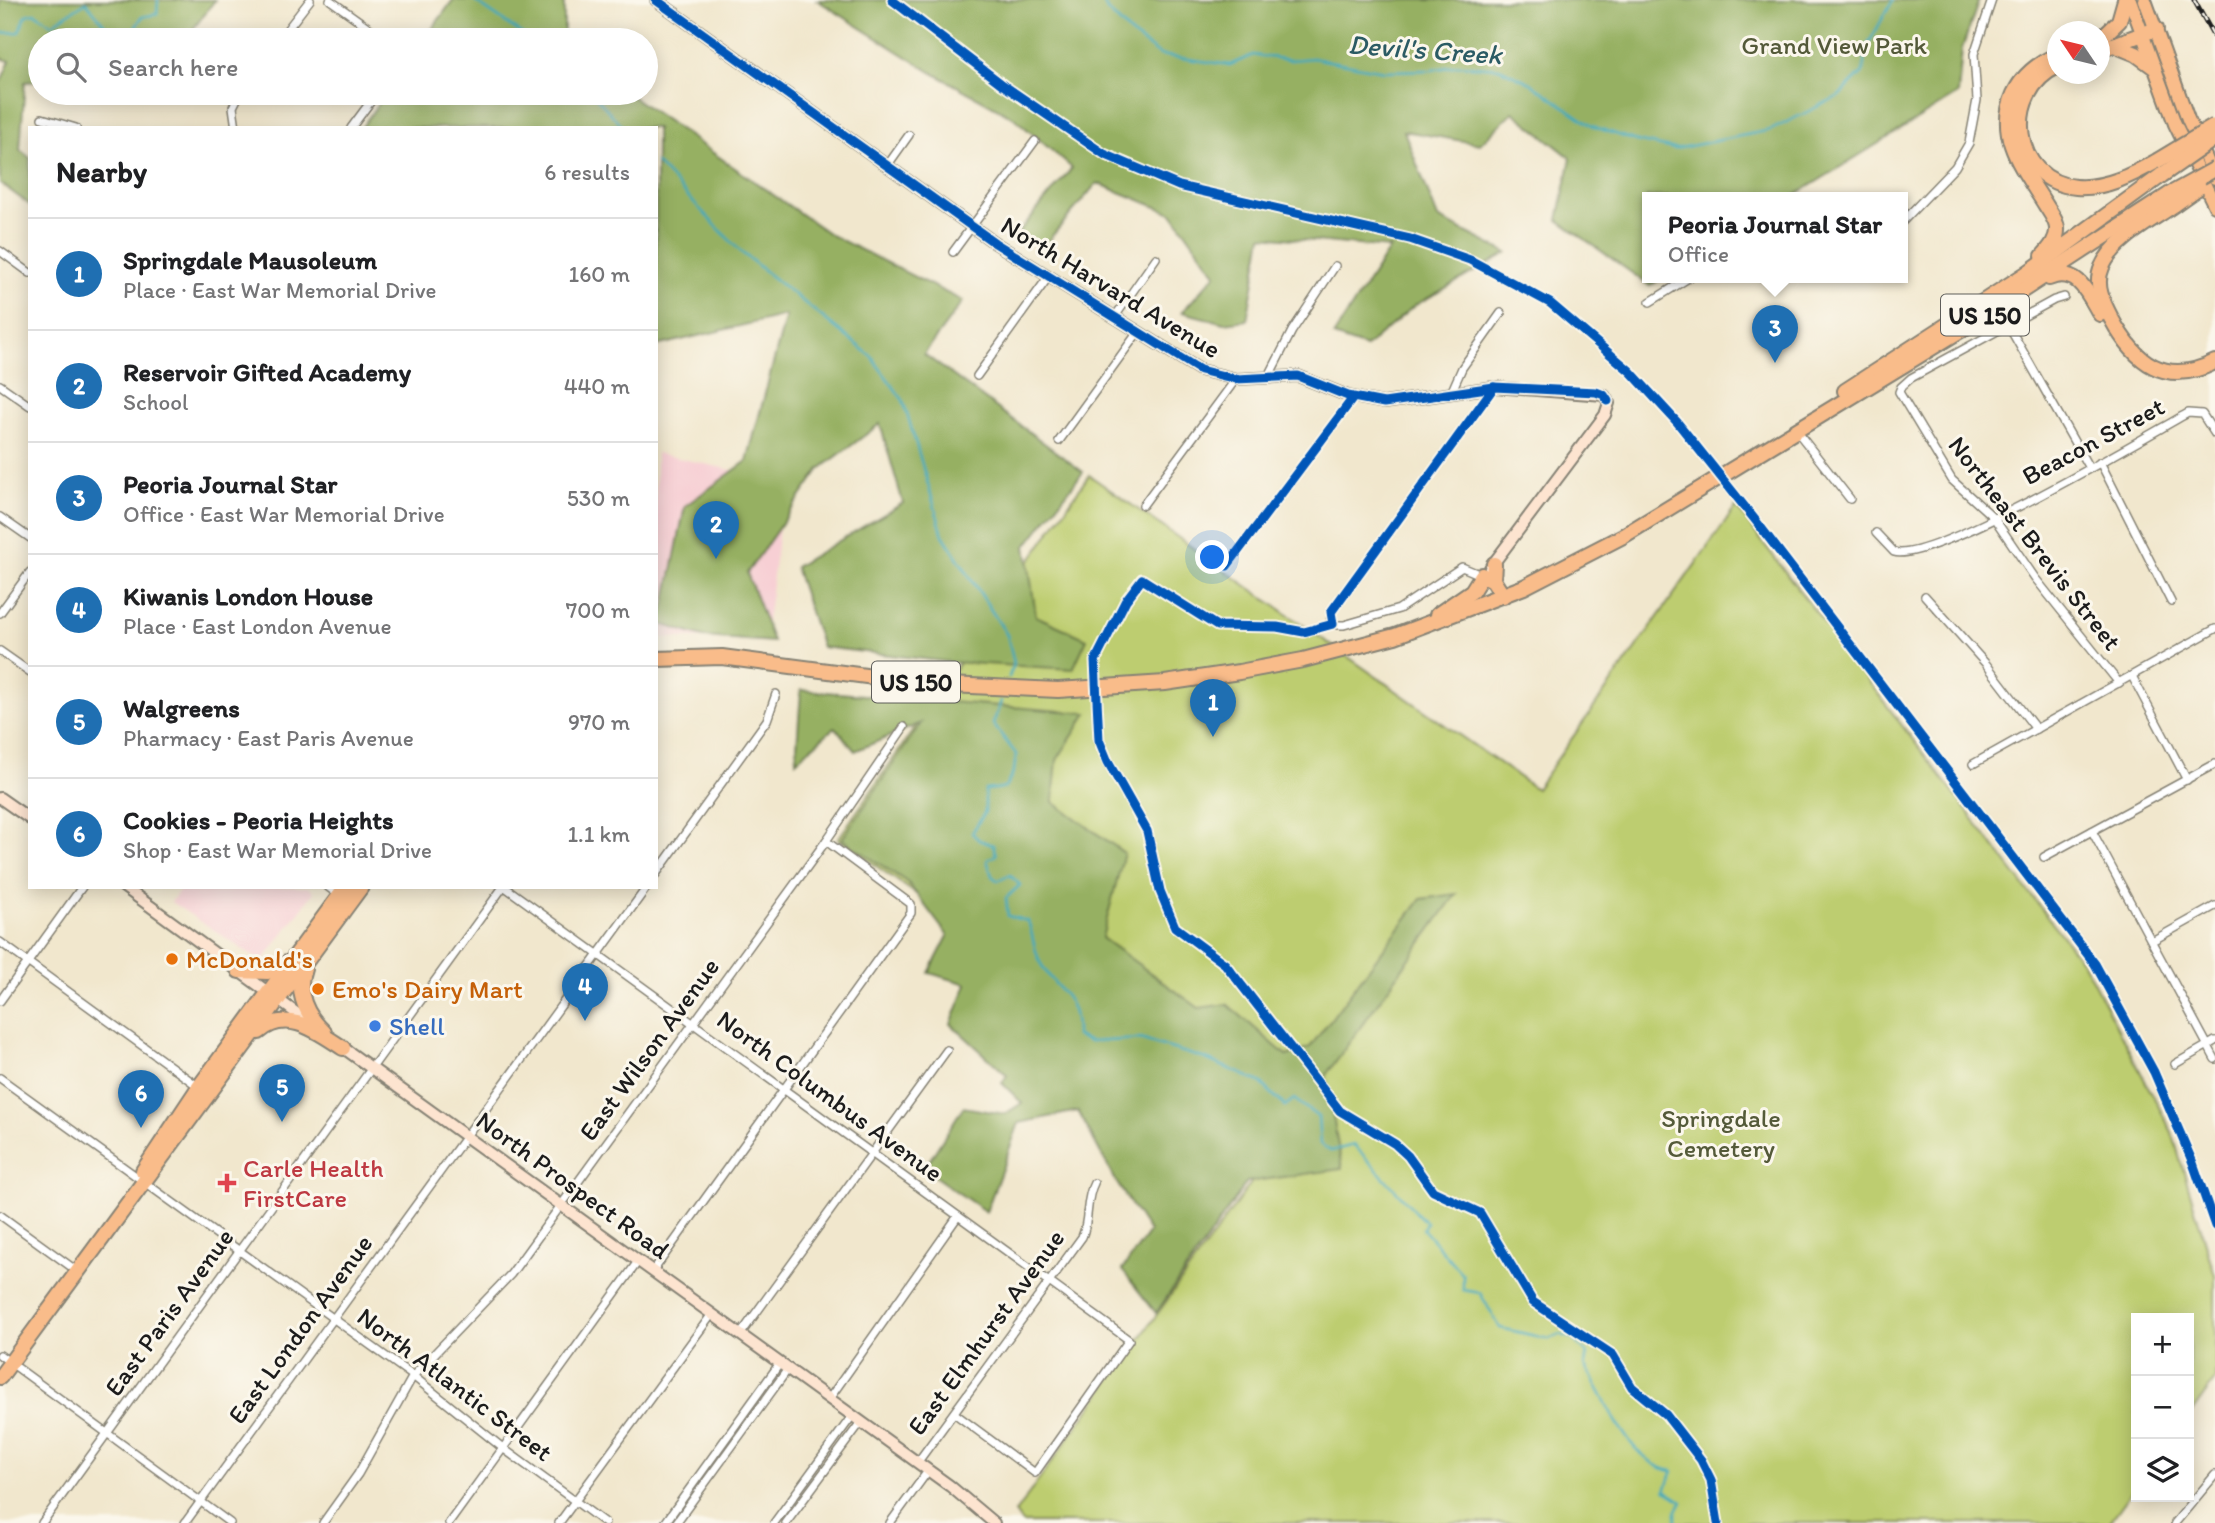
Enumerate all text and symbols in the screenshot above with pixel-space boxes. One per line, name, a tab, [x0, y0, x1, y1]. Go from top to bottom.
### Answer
north arrow	[2047, 21, 2110, 84]
water label: Devil's Creek	[1347, 27, 1505, 71]
search box	[28, 28, 658, 105]
park label: Grand View Park	[1741, 29, 1927, 61]
icon: search	[52, 48, 90, 86]
text: Search here	[108, 51, 238, 83]
text: Nearby	[56, 153, 147, 190]
text: 6 results	[544, 158, 630, 186]
popup	[1642, 192, 1908, 283]
text: Peoria Journal Star	[1668, 208, 1882, 240]
street label: North Harvard Avenue	[995, 209, 1227, 365]
text: Office	[1668, 240, 1729, 268]
text: Springdale Mausoleum	[123, 244, 377, 276]
text: 1	[74, 260, 84, 288]
text: 160 m	[568, 260, 630, 288]
text: Place · East War Memorial Drive	[123, 276, 437, 304]
road number: US 150	[1941, 294, 2029, 336]
pin: 3	[1752, 305, 1798, 363]
text: Reservoir Gifted Academy	[123, 356, 411, 388]
text: 2	[73, 372, 85, 400]
text: 440 m	[564, 372, 630, 400]
text: School	[123, 388, 188, 416]
street label: Beacon Street	[2016, 390, 2170, 492]
street label: Northeast Brevis Street	[1942, 430, 2129, 657]
text: Peoria Journal Star	[123, 468, 337, 500]
text: 3	[73, 484, 85, 512]
text: 530 m	[567, 484, 630, 512]
text: Office · East War Memorial Drive	[123, 500, 445, 528]
pin: 2	[693, 501, 739, 559]
your location	[1195, 540, 1229, 574]
text: Kiwanis London House	[123, 580, 373, 612]
text: 4	[72, 596, 86, 624]
text: 700 m	[566, 596, 630, 624]
text: Place · East London Avenue	[123, 612, 392, 640]
road number: US 150	[872, 662, 960, 702]
pin: 1	[1190, 679, 1236, 737]
text: Walgreens	[123, 692, 240, 724]
text: 5	[73, 708, 85, 736]
text: 970 m	[568, 708, 630, 736]
text: Pharmacy · East Paris Avenue	[123, 724, 414, 752]
text: Cookies - Peoria Heights	[123, 804, 394, 836]
text: 6	[73, 820, 85, 848]
text: 1.1 km	[567, 820, 630, 848]
text: Shop · East War Memorial Drive	[123, 836, 432, 864]
place label: McDonald's	[186, 943, 313, 975]
marker: McDonald's	[164, 951, 180, 967]
street label: East Wilson Avenue	[572, 951, 726, 1147]
pin: 4	[562, 963, 608, 1021]
place label: Emo's Dairy Mart	[332, 973, 523, 1005]
marker: Emo's Dairy Mart	[310, 981, 326, 997]
street label: North Columbus Avenue	[711, 1003, 949, 1189]
place label: Shell	[389, 1010, 445, 1042]
marker: Shell	[367, 1018, 383, 1034]
pin: 5	[259, 1064, 305, 1122]
pin: 6	[118, 1070, 164, 1128]
park label: Springdale Cemetery	[1661, 1102, 1781, 1164]
street label: North Prospect Road	[470, 1104, 676, 1266]
place label: Carle Health FirstCare	[243, 1152, 384, 1214]
marker: Carle Health FirstCare	[217, 1173, 237, 1193]
street label: East Paris Avenue	[97, 1222, 241, 1402]
street label: East Elmhurst Avenue	[901, 1223, 1071, 1441]
street label: East London Avenue	[221, 1228, 379, 1430]
street label: North Atlantic Street	[351, 1300, 559, 1468]
map controls	[2131, 1313, 2194, 1502]
button: +	[2131, 1313, 2194, 1376]
button: −	[2131, 1376, 2194, 1439]
button: layers	[2131, 1439, 2194, 1502]

